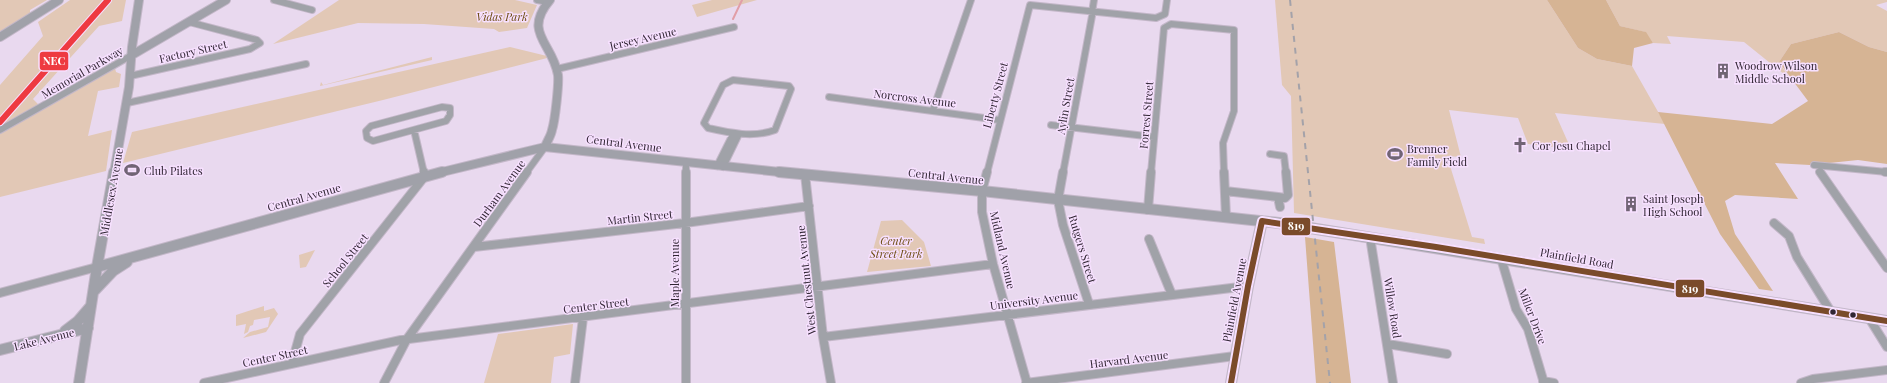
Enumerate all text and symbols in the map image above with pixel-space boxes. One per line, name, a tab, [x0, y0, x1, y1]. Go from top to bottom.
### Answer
park label: Vidas Park	[476, 9, 528, 24]
street label: Jersey Avenue	[607, 23, 678, 53]
street label: Factory Street	[158, 36, 229, 66]
street label: Memorial Parkway	[38, 42, 126, 102]
line badge: NEC	[39, 51, 69, 71]
text: NEC	[43, 53, 66, 68]
place label: Woodrow Wilson Middle School	[1734, 58, 1818, 86]
street label: Liberty Street	[979, 60, 1011, 130]
building icon: Woodrow Wilson Middle School	[1714, 62, 1732, 80]
street label: Aylin Street	[1052, 76, 1077, 137]
street label: Forrest Street	[1136, 80, 1156, 150]
street label: Norcross Avenue	[873, 86, 957, 111]
street label: Central Avenue	[585, 131, 663, 155]
church icon: Cor Jesu Chapel	[1511, 136, 1529, 154]
place label: Cor Jesu Chapel	[1532, 138, 1611, 153]
place label: Brenner Family Field	[1407, 141, 1468, 169]
sports icon: Brenner Family Field	[1386, 145, 1404, 163]
street label: Middlesex Avenue	[96, 147, 126, 237]
street label: Durham Avenue	[470, 156, 529, 230]
sports icon: Club Pilates	[123, 161, 141, 179]
place label: Club Pilates	[144, 163, 203, 178]
street label: Central Avenue	[908, 165, 985, 187]
street label: Central Avenue	[266, 179, 343, 215]
place label: Saint Joseph High School	[1643, 191, 1704, 219]
building icon: Saint Joseph High School	[1622, 195, 1640, 213]
street label: Martin Street	[606, 206, 674, 228]
street label: Midland Avenue	[987, 210, 1019, 291]
street label: Rutgers Street	[1066, 213, 1101, 285]
line badge: 819	[1281, 217, 1311, 236]
text: 819	[1288, 218, 1304, 233]
street label: West Chestnut Avenue	[793, 224, 819, 336]
street label: School Street	[319, 230, 371, 290]
park label: Center Street Park	[869, 233, 923, 261]
street label: Maple Avenue	[667, 238, 682, 307]
street label: Plainfield Road	[1539, 244, 1616, 272]
street label: Plainfield Avenue	[1219, 256, 1250, 343]
street label: Willow Road	[1381, 276, 1405, 340]
line badge: 819	[1675, 279, 1705, 298]
text: 819	[1682, 281, 1698, 296]
street label: Miller Drive	[1515, 286, 1551, 347]
street label: University Avenue	[989, 287, 1079, 313]
street label: Center Street	[562, 294, 630, 316]
unlabelled marker	[1828, 307, 1838, 317]
unlabelled marker	[1848, 310, 1858, 320]
street label: Lake Avenue	[12, 324, 76, 354]
street label: Center Street	[241, 342, 309, 370]
street label: Harvard Avenue	[1089, 347, 1170, 371]

